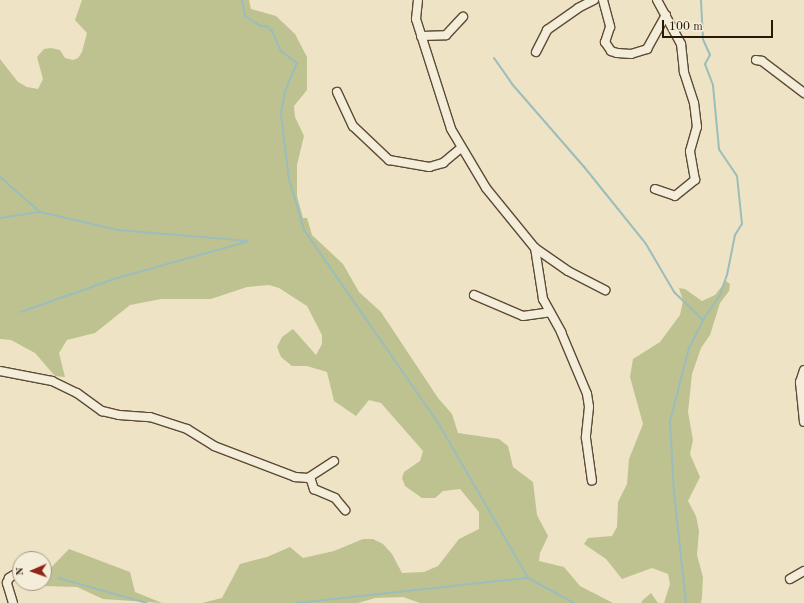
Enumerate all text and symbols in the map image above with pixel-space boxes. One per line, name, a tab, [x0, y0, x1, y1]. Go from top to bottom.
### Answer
scale bar	[664, 12, 775, 38]
text: 100 m	[669, 21, 703, 33]
north arrow	[12, 551, 52, 591]
text: N	[15, 567, 26, 576]

